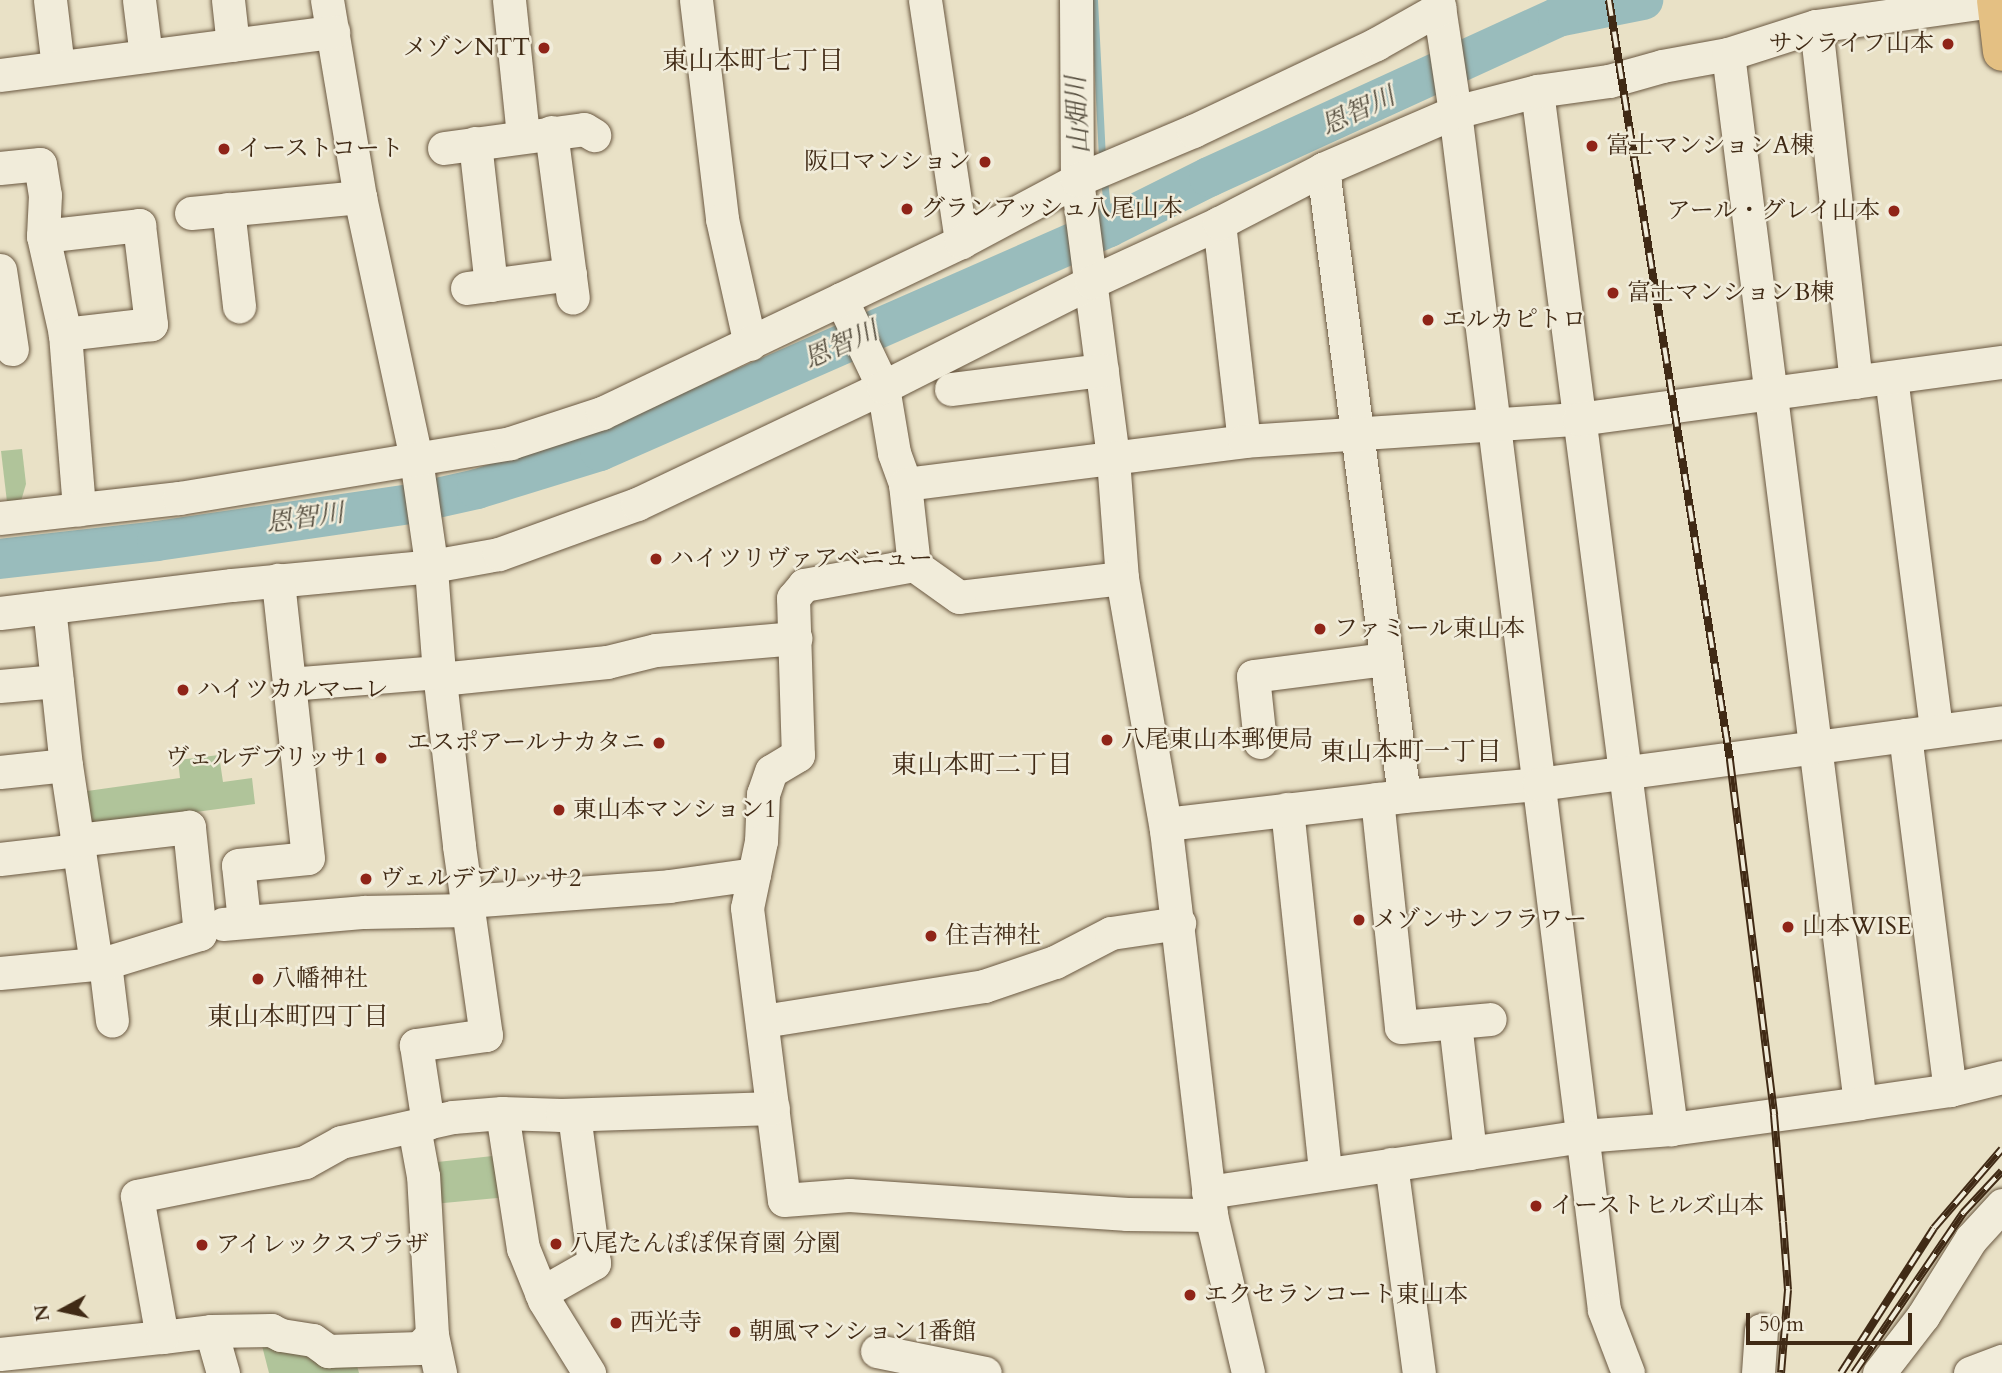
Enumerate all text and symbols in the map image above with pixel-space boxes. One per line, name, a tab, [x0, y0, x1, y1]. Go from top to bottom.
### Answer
place label: サンライフ山本	[1766, 30, 1934, 58]
place label: メゾンNTT	[402, 34, 530, 62]
marker: サンライフ山本	[1940, 36, 1956, 52]
marker: メゾンNTT	[536, 40, 552, 56]
district label: 東山本町七丁目	[662, 45, 844, 77]
water label: 山畑川	[1060, 75, 1096, 155]
water label: 恩智川	[1316, 80, 1400, 142]
place label: 富士マンションA棟	[1606, 132, 1815, 160]
place label: イーストコート	[238, 135, 406, 163]
marker: 富士マンションA棟	[1584, 138, 1600, 154]
marker: イーストコート	[216, 141, 232, 157]
place label: 阪口マンション	[803, 148, 971, 176]
marker: 阪口マンション	[977, 154, 993, 170]
place label: グランアッシュ八尾山本	[921, 195, 1185, 223]
place label: アール・グレイ山本	[1665, 197, 1880, 225]
marker: グランアッシュ八尾山本	[899, 201, 915, 217]
marker: アール・グレイ山本	[1886, 203, 1902, 219]
place label: 富士マンションB棟	[1627, 279, 1835, 307]
marker: 富士マンションB棟	[1605, 285, 1621, 301]
place label: エルカピトロ	[1442, 306, 1586, 334]
marker: エルカピトロ	[1420, 312, 1436, 328]
water label: 恩智川	[799, 315, 883, 375]
water label: 恩智川	[264, 497, 346, 539]
place label: ハイツリヴァアベニュー	[670, 545, 934, 573]
marker: ハイツリヴァアベニュー	[648, 551, 664, 567]
place label: ファミール東山本	[1334, 615, 1526, 643]
marker: ファミール東山本	[1312, 621, 1328, 637]
place label: ハイツカルマーレ	[197, 676, 389, 704]
marker: ハイツカルマーレ	[175, 682, 191, 698]
place label: 八尾東山本郵便局	[1121, 726, 1313, 754]
place label: エスポアールナカタニ	[406, 729, 645, 757]
marker: 八尾東山本郵便局	[1099, 732, 1115, 748]
marker: エスポアールナカタニ	[651, 735, 667, 751]
district label: 東山本町一丁目	[1320, 736, 1502, 768]
place label: ヴェルデブリッサ1	[163, 744, 367, 772]
district label: 東山本町二丁目	[891, 749, 1073, 781]
marker: ヴェルデブリッサ1	[373, 750, 389, 766]
place label: 東山本マンション1	[573, 796, 777, 824]
marker: 東山本マンション1	[551, 802, 567, 818]
place label: ヴェルデブリッサ2	[380, 865, 584, 893]
marker: ヴェルデブリッサ2	[358, 871, 374, 887]
place label: メゾンサンフラワー	[1373, 906, 1589, 934]
marker: メゾンサンフラワー	[1351, 912, 1367, 928]
place label: 山本WISE	[1802, 913, 1912, 941]
marker: 山本WISE	[1780, 919, 1796, 935]
place label: 住吉神社	[945, 922, 1041, 950]
marker: 住吉神社	[923, 928, 939, 944]
place label: 八幡神社	[272, 965, 368, 993]
marker: 八幡神社	[250, 971, 266, 987]
district label: 東山本町四丁目	[207, 1001, 389, 1033]
place label: イーストヒルズ山本	[1550, 1192, 1766, 1220]
marker: イーストヒルズ山本	[1528, 1198, 1544, 1214]
place label: 八尾たんぽぽ保育園 分園	[570, 1230, 840, 1258]
place label: アイレックスプラザ	[216, 1231, 432, 1259]
marker: 八尾たんぽぽ保育園 分園	[548, 1236, 564, 1252]
marker: アイレックスプラザ	[194, 1237, 210, 1253]
north arrow	[28, 1275, 98, 1345]
place label: エクセランコート東山本	[1204, 1281, 1468, 1309]
marker: エクセランコート東山本	[1182, 1287, 1198, 1303]
scale bar	[1750, 1300, 1916, 1344]
text: N	[28, 1303, 56, 1323]
place label: 西光寺	[630, 1309, 702, 1337]
text: 50 m	[1759, 1310, 1804, 1339]
marker: 西光寺	[608, 1315, 624, 1331]
place label: 朝風マンション1番館	[749, 1318, 977, 1346]
marker: 朝風マンション1番館	[727, 1324, 743, 1340]

